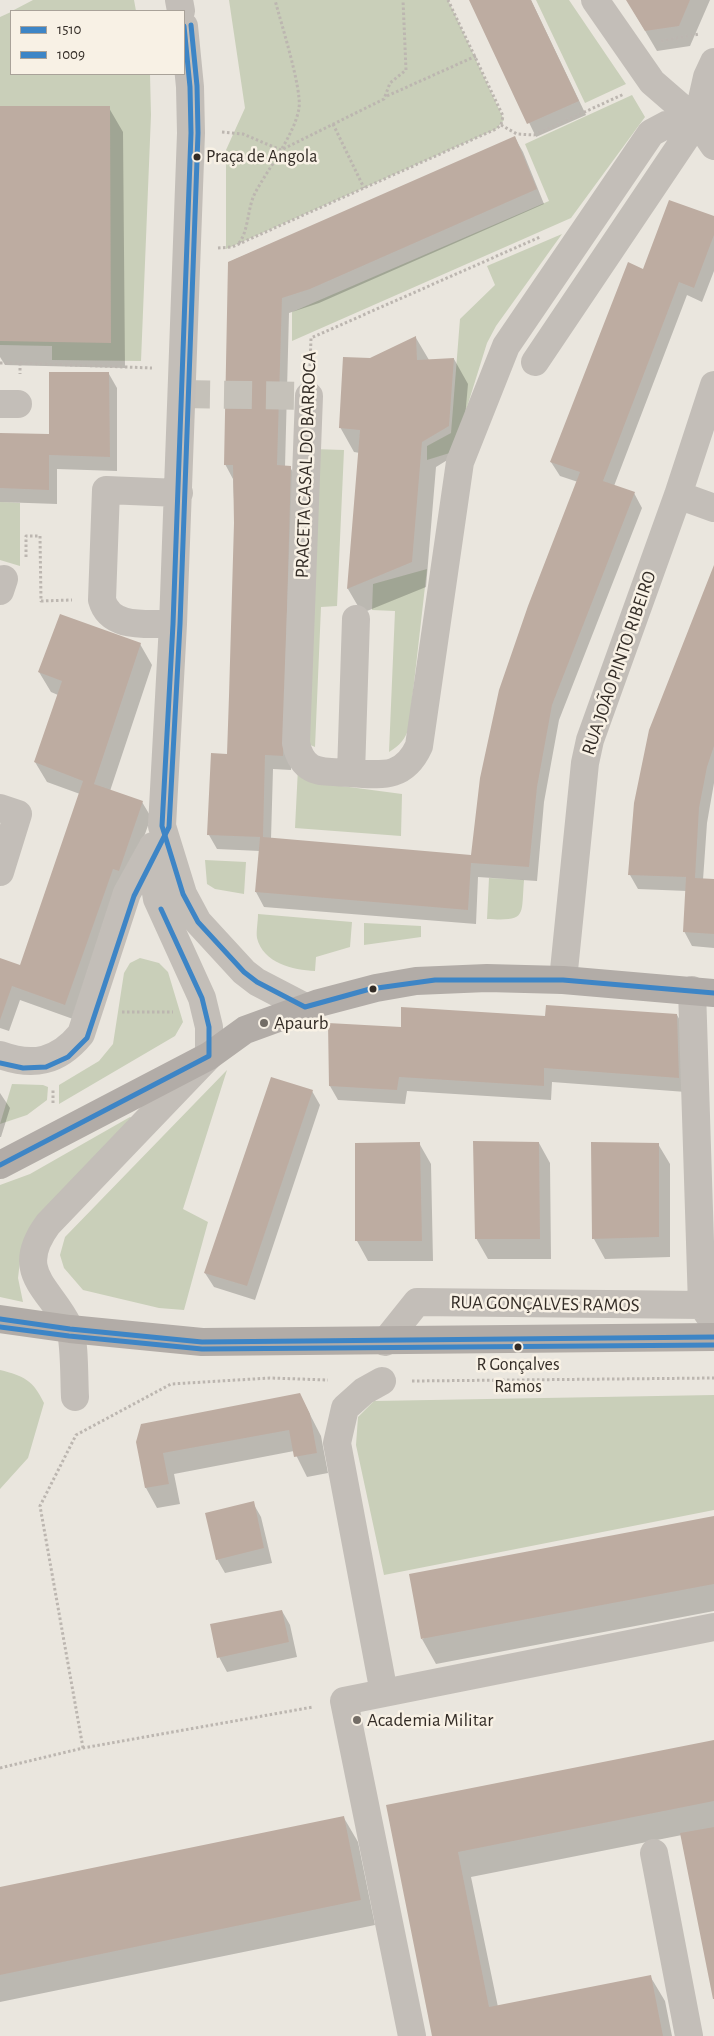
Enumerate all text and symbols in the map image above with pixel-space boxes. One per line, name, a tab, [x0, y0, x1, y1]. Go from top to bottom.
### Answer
legend	[10, 10, 185, 75]
text: 1510	[57, 22, 82, 37]
text: 1009	[57, 47, 85, 62]
place label: Praça de Angola	[206, 146, 318, 168]
marker: Praça de Angola	[192, 152, 202, 162]
street label: PRACETA CASAL DO BARROCA	[291, 351, 321, 579]
street label: RUA JOÃO PINTO RIBEIRO	[577, 568, 661, 758]
unlabelled marker	[368, 984, 378, 994]
place label: Apaurb	[274, 1012, 328, 1034]
marker: Apaurb	[258, 1017, 270, 1029]
street label: RUA GONÇALVES RAMOS	[450, 1291, 640, 1317]
marker: R Gonçalves Ramos	[513, 1342, 523, 1352]
place label: R Gonçalves Ramos	[476, 1354, 560, 1396]
place label: Academia Militar	[367, 1709, 494, 1731]
marker: Academia Militar	[351, 1714, 363, 1726]

